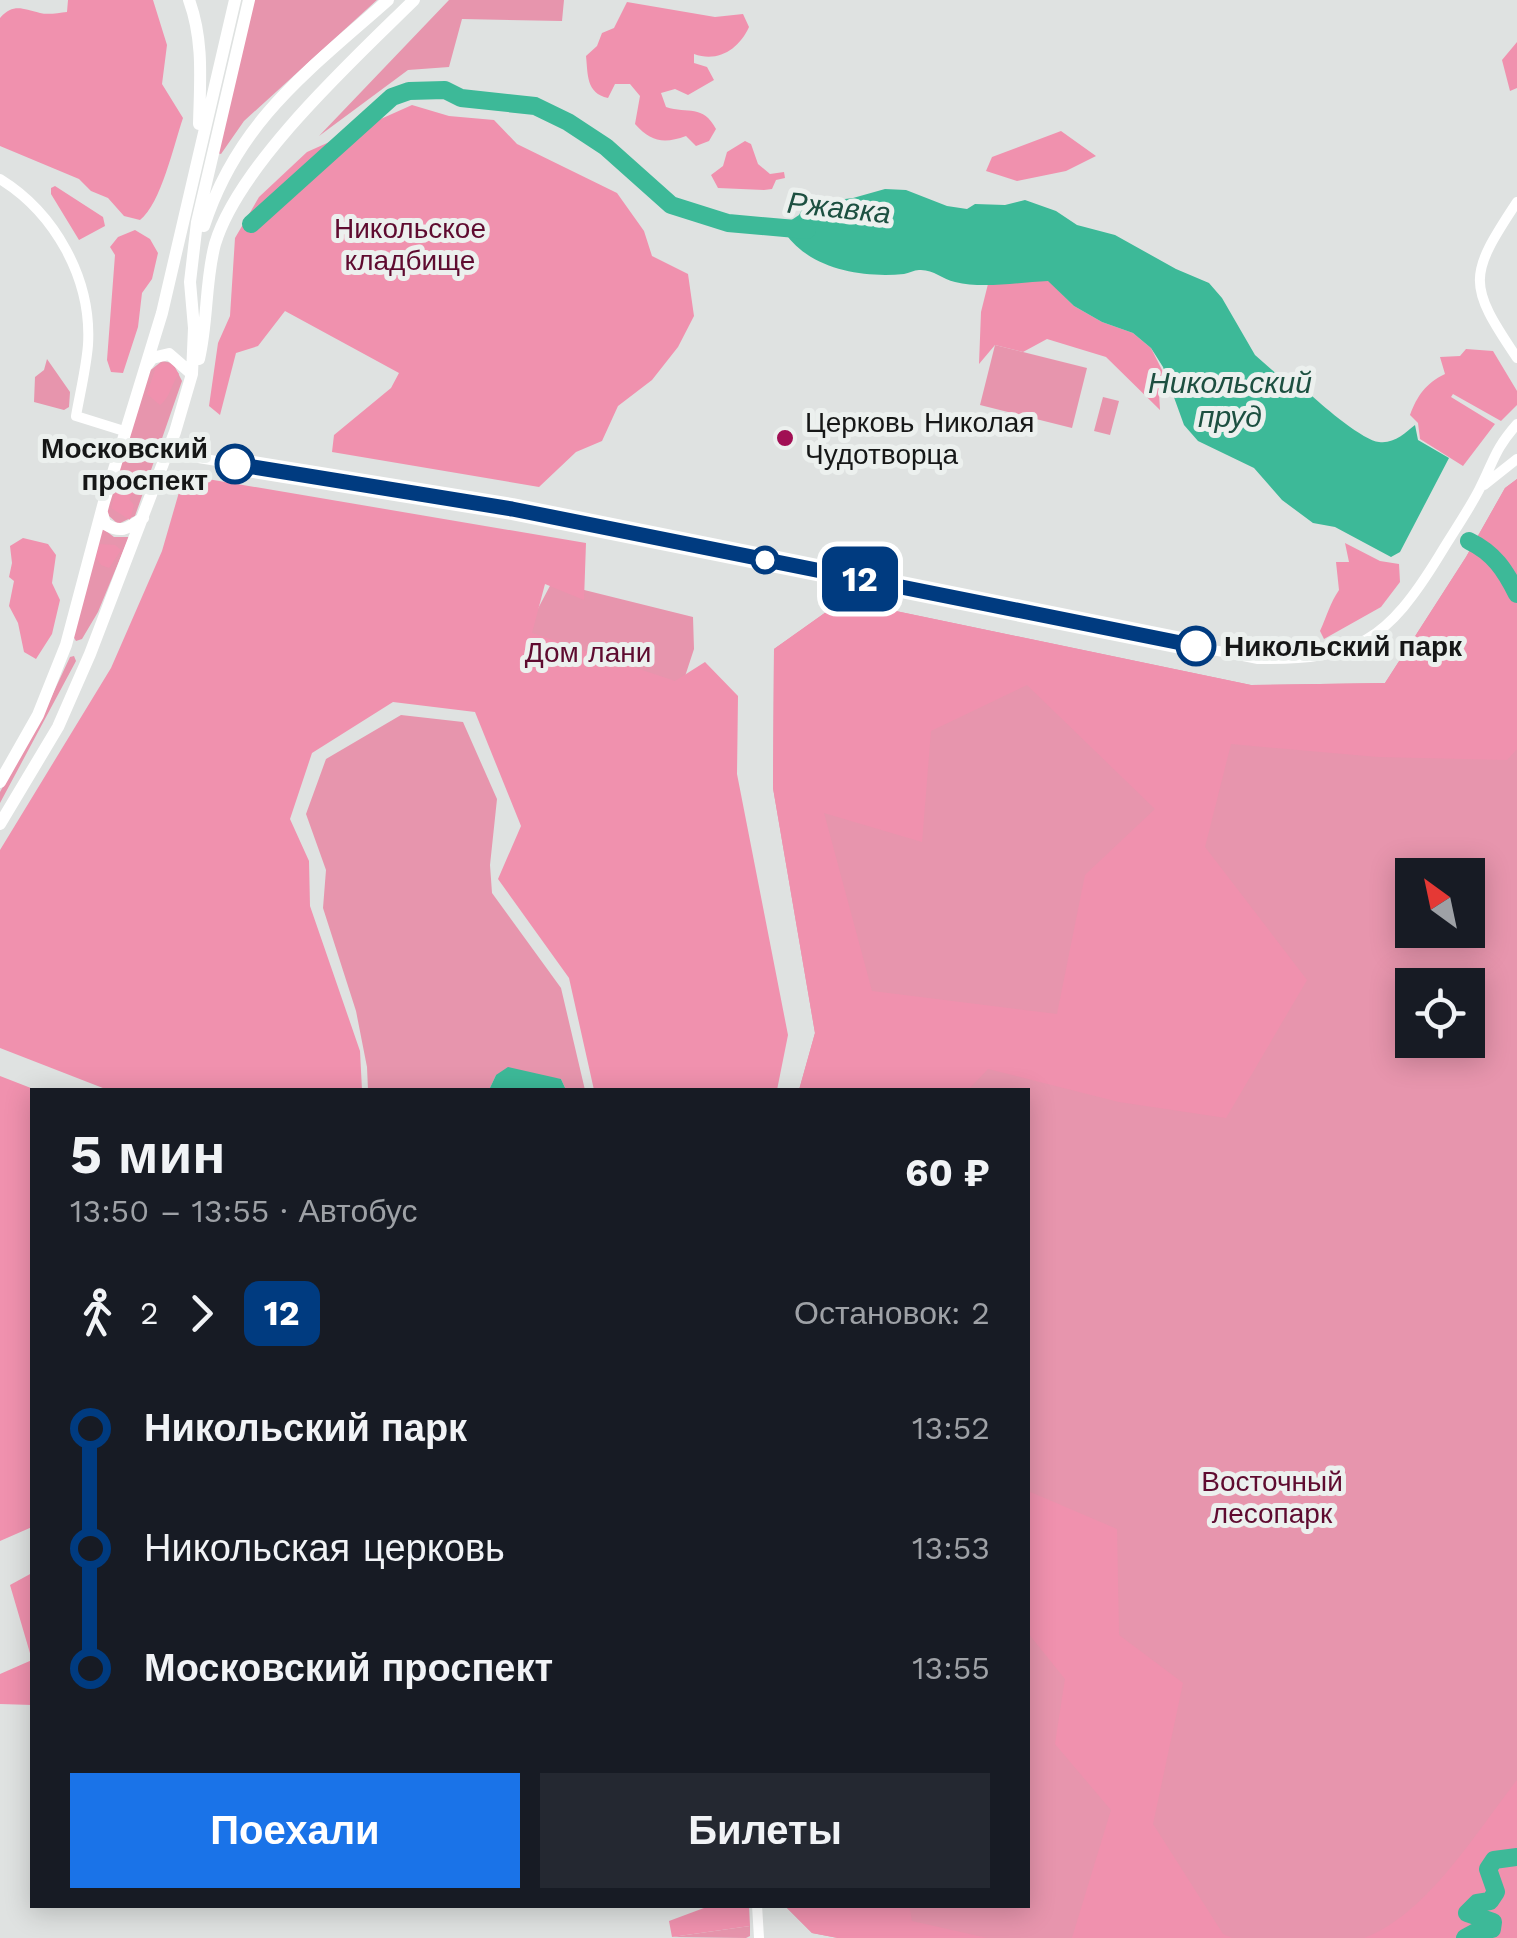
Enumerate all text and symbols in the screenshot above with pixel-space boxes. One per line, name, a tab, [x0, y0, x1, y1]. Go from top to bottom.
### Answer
water label: Ржавка	[786, 185, 893, 230]
park label: Никольское кладбище	[334, 212, 486, 277]
water label: Никольский пруд	[1148, 365, 1312, 434]
place label: Церковь Николая Чудотворца	[805, 406, 1034, 471]
marker: Церковь Николая Чудотворца	[774, 427, 796, 449]
place label: Московский проспект	[41, 432, 208, 497]
marker: Московский проспект	[216, 445, 254, 483]
line badge: 12	[815, 546, 905, 612]
unlabelled marker	[752, 547, 778, 573]
text: 12	[842, 558, 878, 600]
marker: Никольский парк	[1177, 627, 1215, 665]
place label: Никольский парк	[1224, 630, 1463, 663]
park label: Дом лани	[525, 636, 651, 669]
north arrow	[1395, 858, 1485, 948]
map controls	[1395, 858, 1485, 1058]
button: locate	[1395, 968, 1485, 1058]
text: 5 мин	[70, 1122, 226, 1186]
text: 60 ₽	[905, 1151, 990, 1195]
text: 13:50 – 13:55 · Автобус	[70, 1192, 417, 1230]
icon: walk	[70, 1286, 125, 1341]
icon: forward	[174, 1286, 229, 1341]
text: 12	[264, 1292, 300, 1334]
text: 2	[140, 1294, 159, 1332]
text: Остановок: 2	[794, 1294, 990, 1332]
text: Никольский парк	[144, 1406, 467, 1450]
text: 13:52	[912, 1409, 990, 1447]
park label: Восточный лесопарк	[1201, 1465, 1343, 1530]
text: Никольская церковь	[144, 1526, 505, 1570]
text: 13:53	[912, 1529, 990, 1567]
text: Московский проспект	[144, 1646, 553, 1690]
text: 13:55	[912, 1649, 990, 1687]
button: Поехали	[70, 1773, 520, 1888]
button: Билеты	[540, 1773, 990, 1888]

